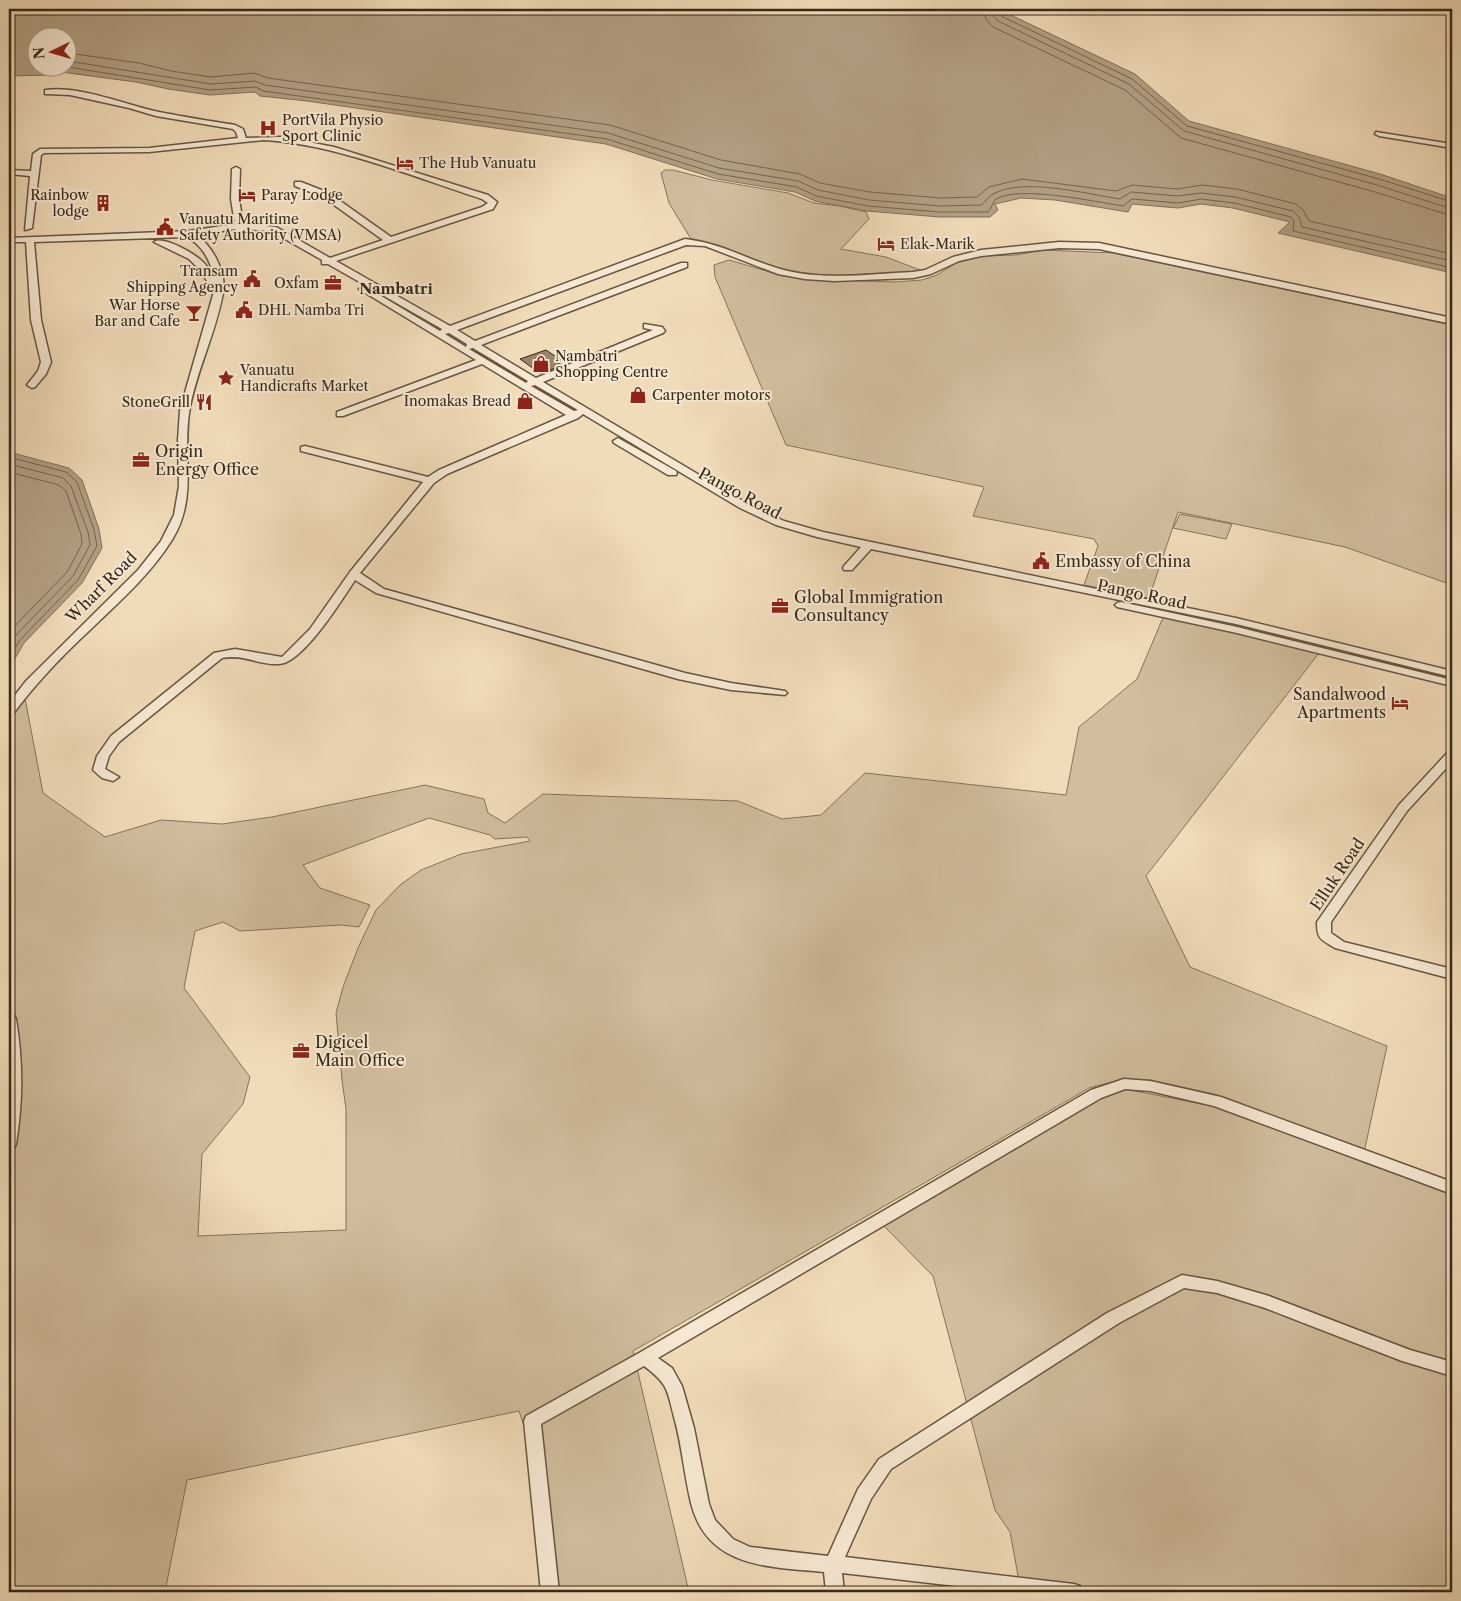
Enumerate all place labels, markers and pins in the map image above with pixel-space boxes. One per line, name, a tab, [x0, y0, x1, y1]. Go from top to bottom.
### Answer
place label: PortVila Physio Sport Clinic	[282, 111, 383, 145]
hospital icon: PortVila Physio Sport Clinic	[258, 118, 278, 138]
hotel icon: The Hub Vanuatu	[395, 153, 415, 173]
place label: The Hub Vanuatu	[419, 154, 537, 172]
hotel icon: Paray Lodge	[237, 185, 257, 205]
place label: Rainbow lodge	[30, 186, 89, 220]
place label: Paray Lodge	[261, 186, 343, 204]
building icon: Rainbow lodge	[93, 193, 113, 213]
place label: Vanuatu Maritime Safety Authority (VMSA)	[178, 210, 341, 244]
public building icon: Vanuatu Maritime Safety Authority (VMSA)	[155, 217, 175, 237]
hotel icon: Elak-Marik	[876, 234, 896, 254]
place label: Elak-Marik	[900, 235, 976, 253]
place label: Transam Shipping Agency	[127, 262, 238, 296]
public building icon: Transam Shipping Agency	[242, 269, 262, 289]
office icon: Oxfam	[323, 273, 343, 293]
place label: Oxfam	[274, 274, 319, 292]
place label: War Horse Bar and Cafe	[94, 296, 180, 330]
public building icon: DHL Namba Tri	[234, 300, 254, 320]
place label: DHL Namba Tri	[258, 301, 364, 319]
bar icon: War Horse Bar and Cafe	[184, 303, 204, 323]
place label: Nambatri Shopping Centre	[555, 347, 668, 381]
shop icon: Nambatri Shopping Centre	[531, 354, 551, 374]
place label: Vanuatu Handicrafts Market	[239, 361, 369, 395]
place icon: Vanuatu Handicrafts Market	[216, 368, 236, 388]
shop icon: Carpenter motors	[628, 385, 648, 405]
place label: Carpenter motors	[652, 386, 771, 404]
shop icon: Inomakas Bread	[515, 391, 535, 411]
restaurant icon: StoneGrill	[194, 392, 214, 412]
place label: Inomakas Bread	[404, 392, 511, 410]
place label: StoneGrill	[122, 393, 190, 411]
place label: Origin Energy Office	[155, 441, 259, 479]
office icon: Origin Energy Office	[131, 450, 151, 470]
public building icon: Embassy of China	[1031, 551, 1051, 571]
place label: Embassy of China	[1055, 551, 1192, 571]
place label: Global Immigration Consultancy	[794, 587, 943, 625]
office icon: Global Immigration Consultancy	[770, 596, 790, 616]
place label: Sandalwood Apartments	[1293, 684, 1386, 722]
hotel icon: Sandalwood Apartments	[1390, 693, 1410, 713]
place label: Digicel Main Office	[315, 1032, 405, 1070]
office icon: Digicel Main Office	[291, 1041, 311, 1061]

